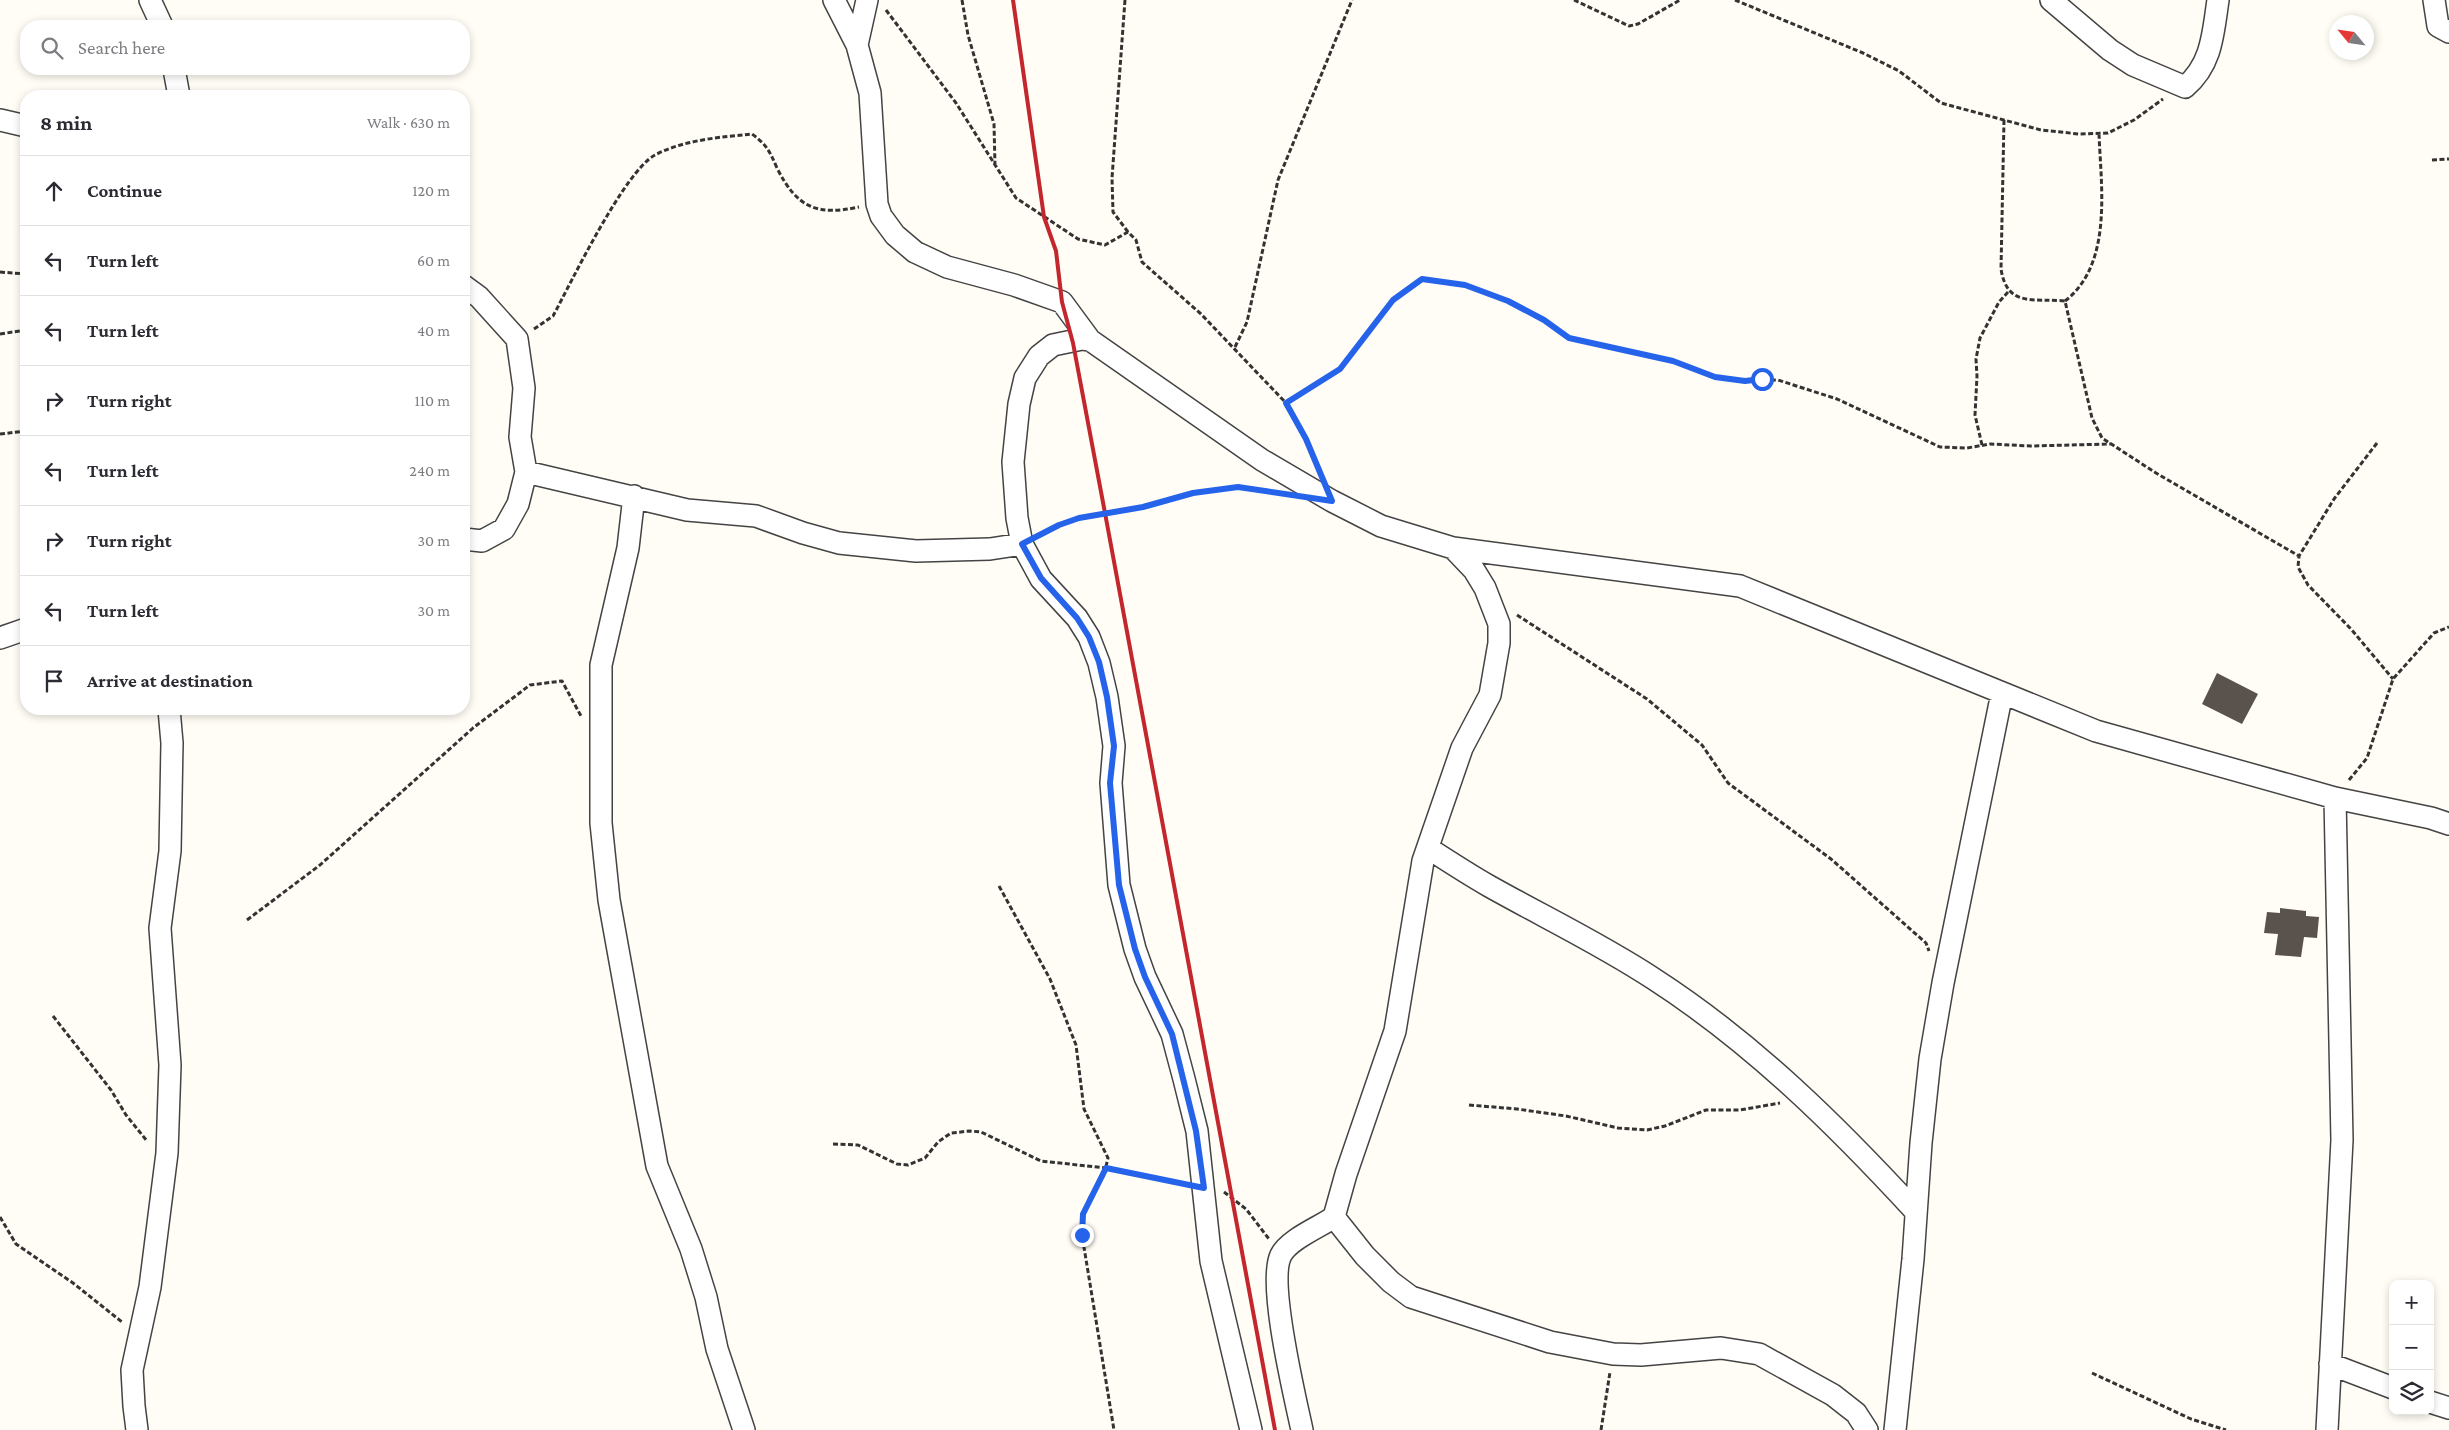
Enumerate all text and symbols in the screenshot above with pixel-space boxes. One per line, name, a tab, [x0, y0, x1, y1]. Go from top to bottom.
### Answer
north arrow	[2329, 15, 2374, 60]
search box	[20, 20, 470, 75]
icon: search	[38, 34, 66, 62]
text: Search here	[78, 37, 165, 58]
text: 8 min	[40, 111, 92, 135]
text: Walk · 630 m	[367, 114, 450, 131]
icon: ahead	[40, 177, 68, 205]
text: Continue	[87, 180, 162, 201]
text: 120 m	[412, 182, 450, 199]
icon: left	[40, 247, 68, 275]
text: Turn left	[87, 250, 159, 271]
text: 60 m	[417, 252, 450, 269]
icon: left	[40, 317, 68, 345]
text: Turn left	[87, 320, 159, 341]
text: 40 m	[417, 322, 450, 339]
route start	[1751, 368, 1774, 391]
icon: right	[40, 387, 68, 415]
text: Turn right	[87, 390, 172, 411]
text: 110 m	[414, 392, 450, 409]
icon: left	[40, 457, 68, 485]
text: Turn left	[87, 460, 159, 481]
text: 240 m	[409, 462, 450, 479]
icon: right	[40, 527, 68, 555]
text: Turn right	[87, 530, 172, 551]
text: 30 m	[418, 532, 450, 549]
icon: left	[40, 597, 68, 625]
text: Turn left	[87, 600, 159, 621]
text: 30 m	[418, 602, 450, 619]
icon: arrive	[40, 667, 68, 695]
text: Arrive at destination	[87, 670, 253, 691]
route end	[1071, 1224, 1094, 1247]
map controls	[2389, 1280, 2434, 1415]
button: +	[2389, 1280, 2434, 1325]
button: −	[2389, 1325, 2434, 1370]
button: layers	[2389, 1370, 2434, 1415]

